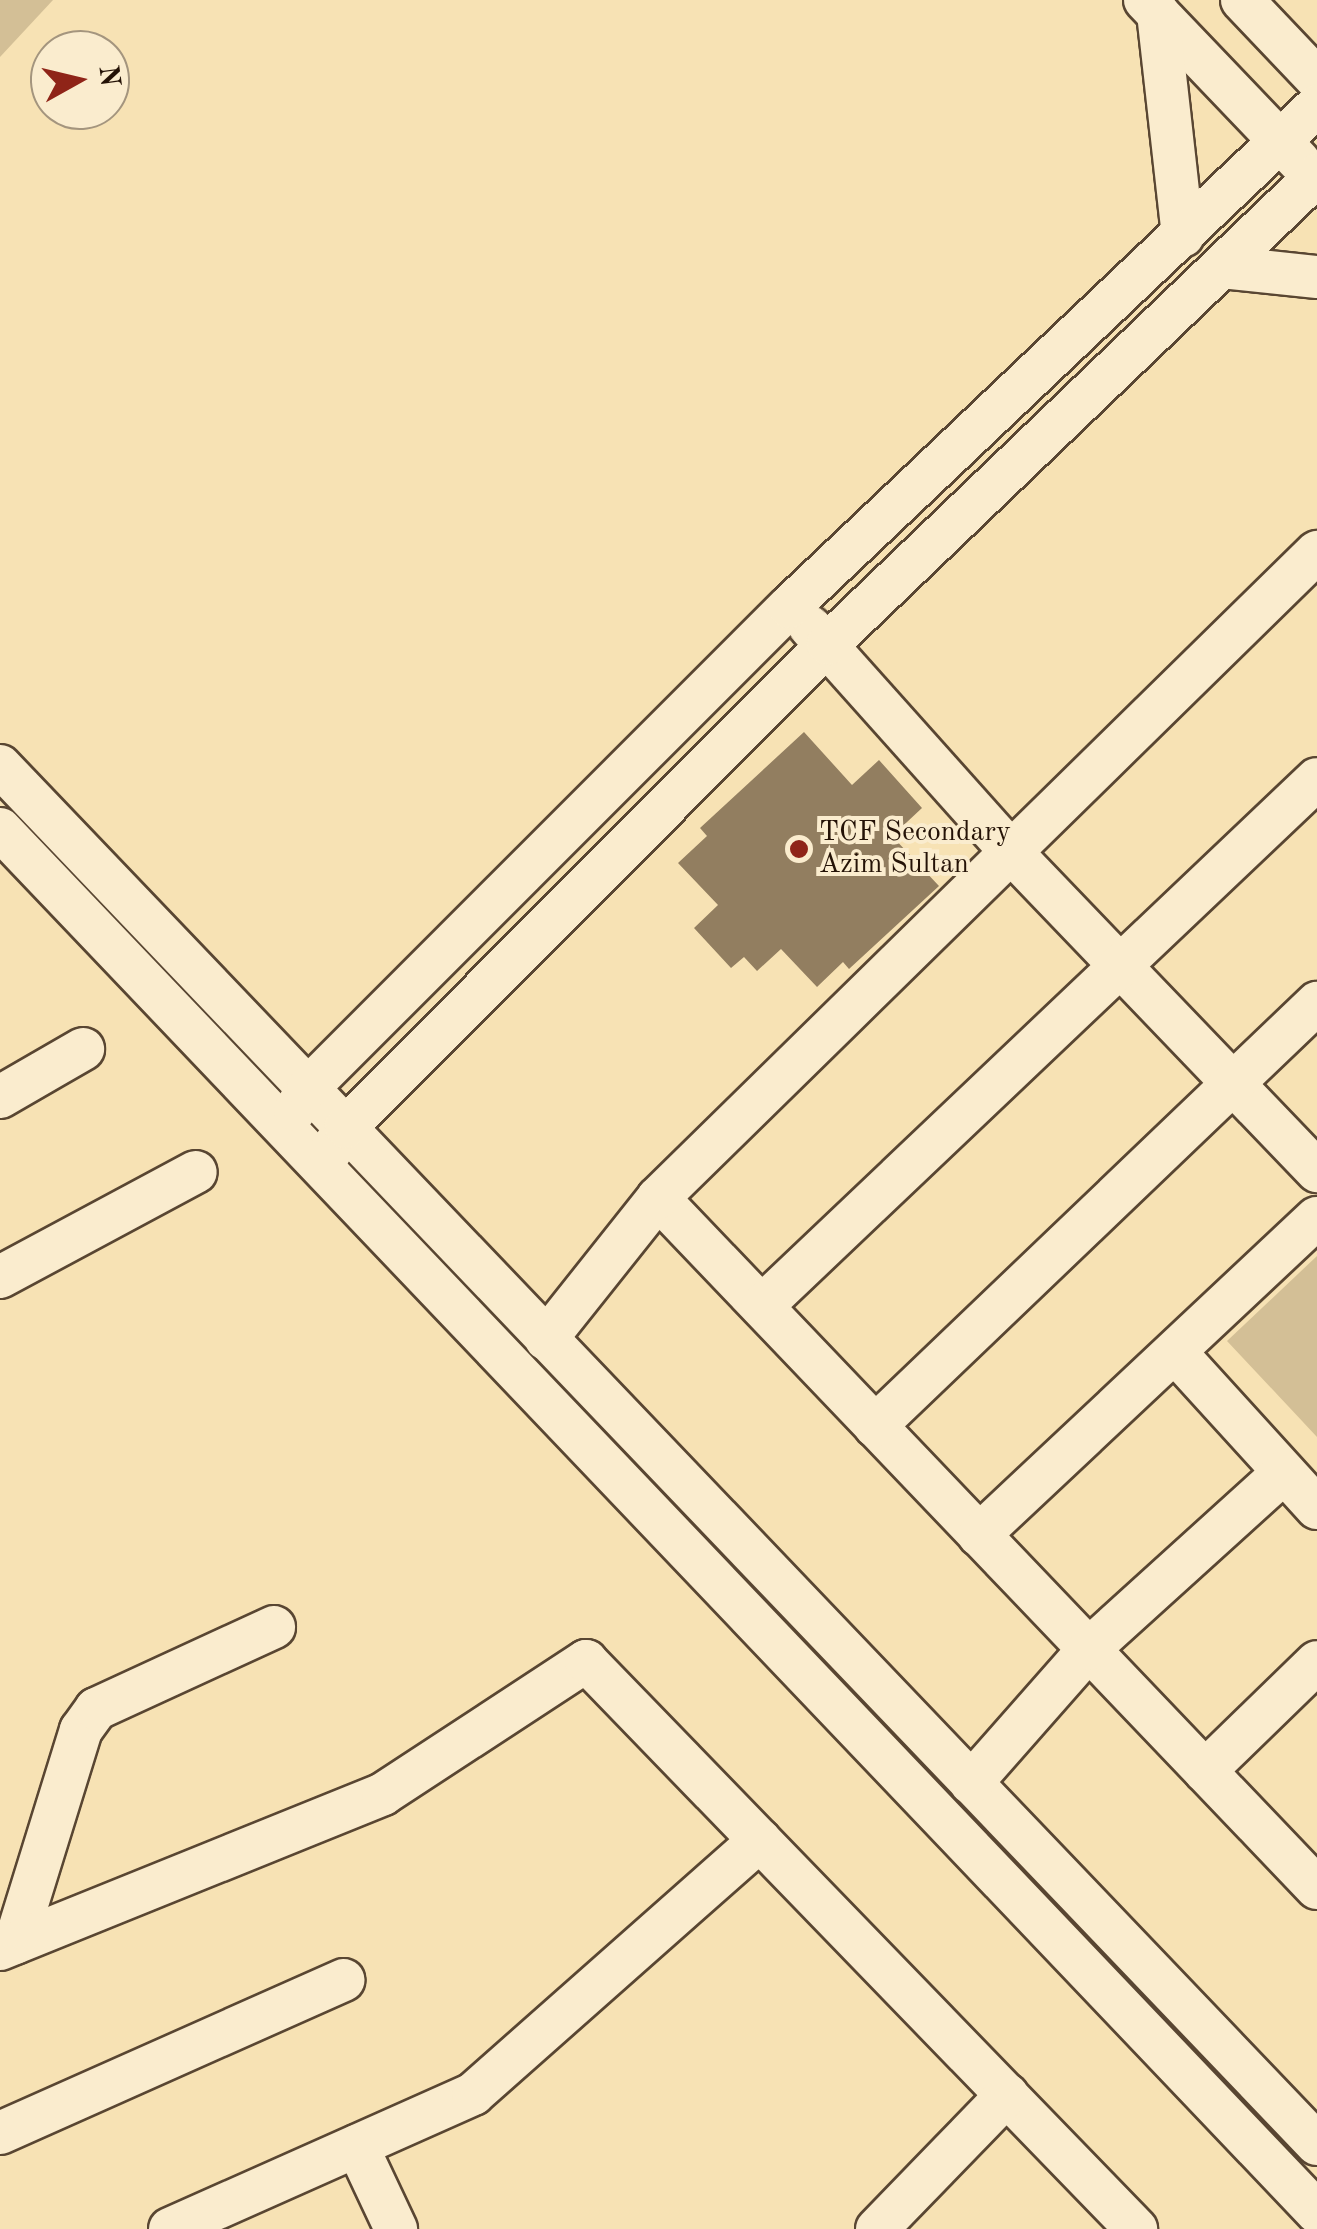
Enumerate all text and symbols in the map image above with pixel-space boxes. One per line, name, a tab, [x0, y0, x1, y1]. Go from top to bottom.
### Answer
north arrow	[30, 30, 130, 130]
text: N	[92, 64, 123, 89]
place label: TCF Secondary Azim Sultan	[819, 816, 1011, 882]
marker: TCF Secondary Azim Sultan	[788, 838, 810, 860]

